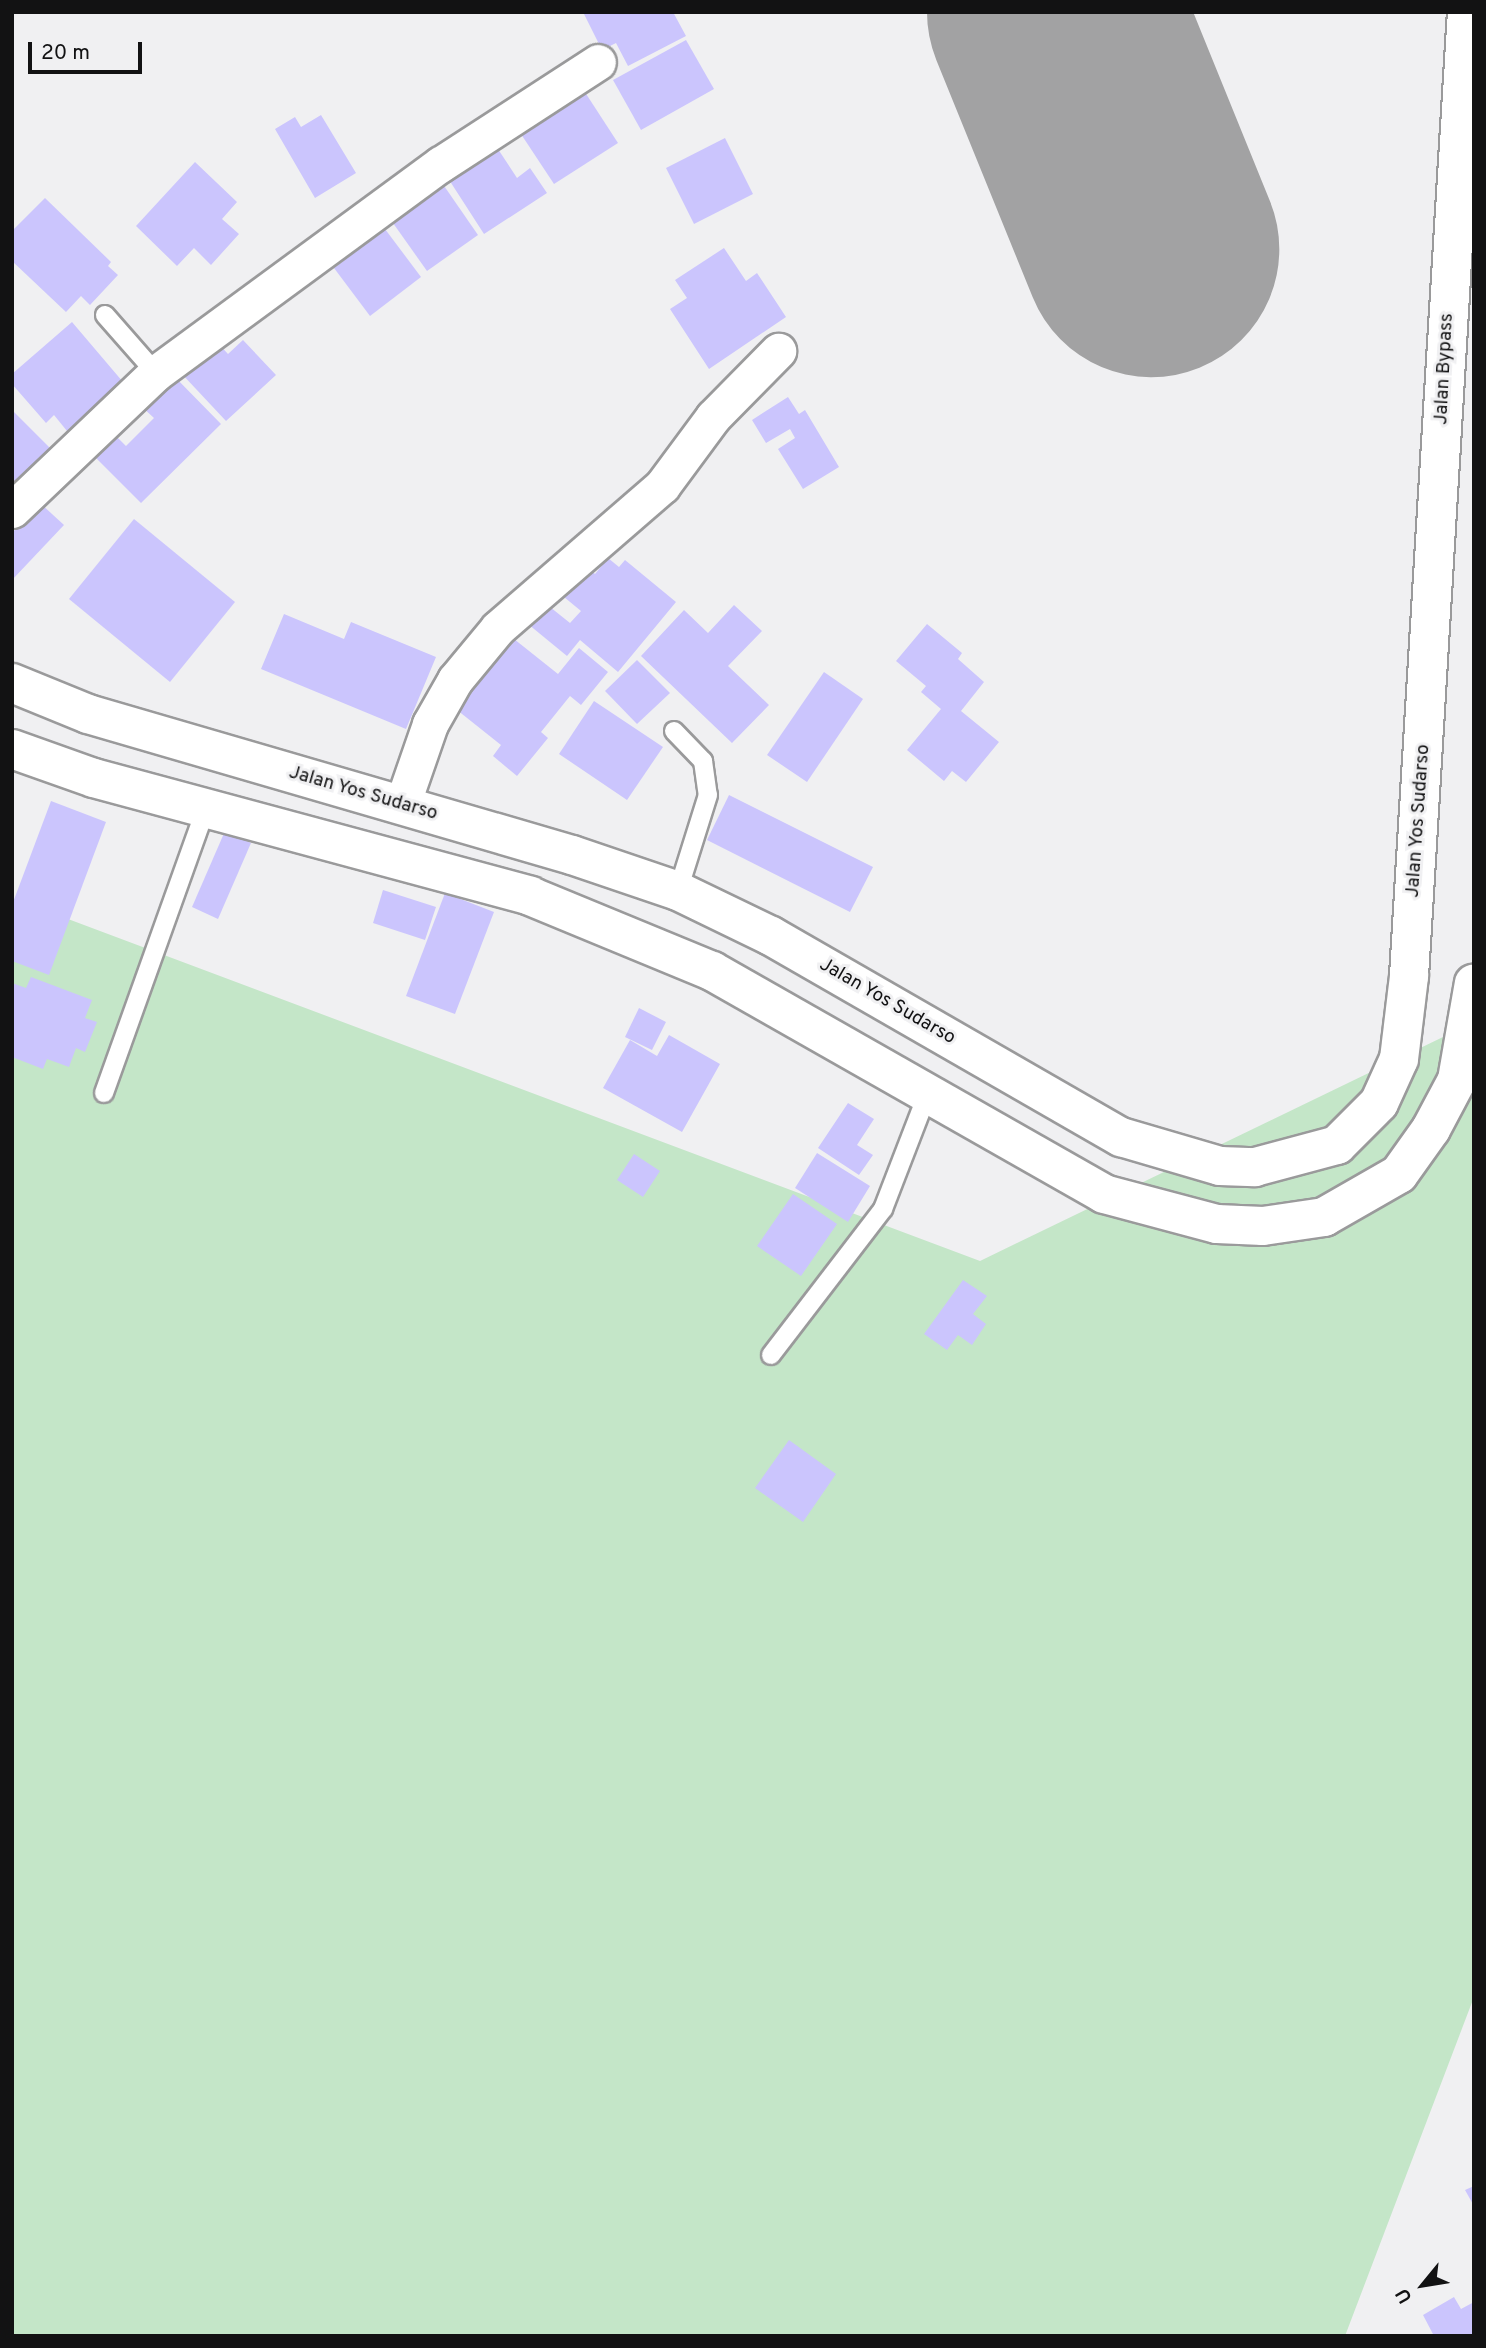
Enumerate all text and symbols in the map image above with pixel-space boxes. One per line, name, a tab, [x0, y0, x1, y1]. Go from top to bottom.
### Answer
scale bar	[32, 28, 145, 72]
text: 20 m	[41, 40, 90, 67]
street label: Jalan Bypass	[1431, 313, 1459, 425]
street label: Jalan Yos Sudarso	[1402, 743, 1436, 899]
street label: Jalan Yos Sudarso	[286, 762, 440, 826]
street label: Jalan Yos Sudarso	[814, 954, 960, 1050]
north arrow	[1388, 2250, 1458, 2320]
text: U	[1391, 2284, 1419, 2307]

